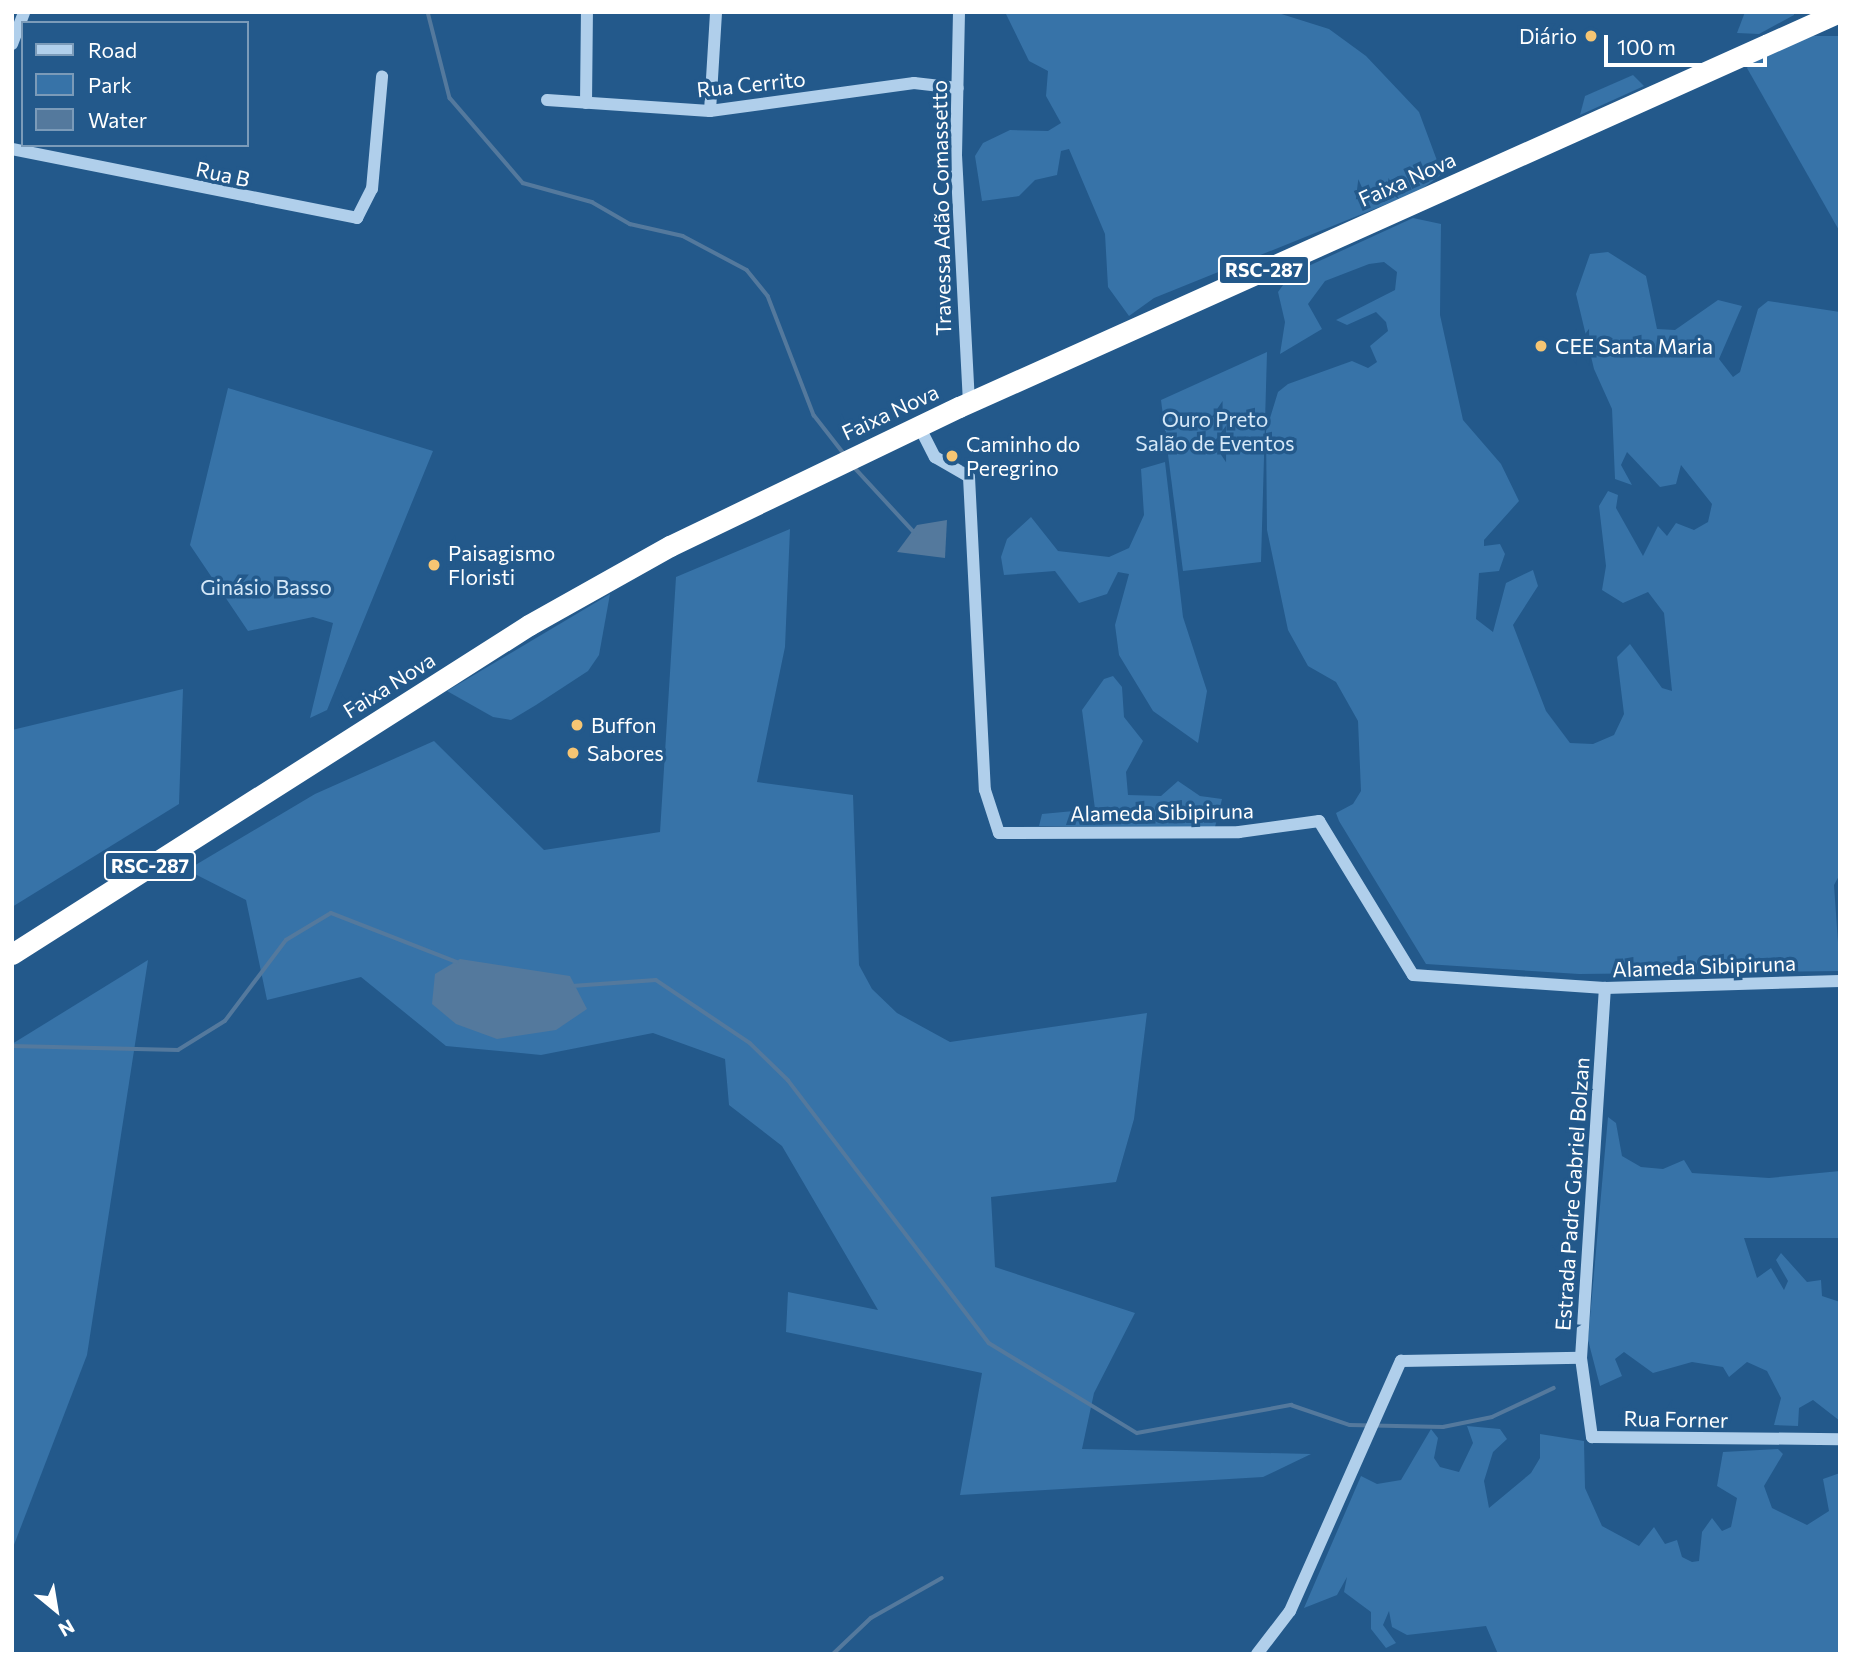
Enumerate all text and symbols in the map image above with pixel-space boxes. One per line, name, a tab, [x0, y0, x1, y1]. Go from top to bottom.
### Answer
legend	[21, 21, 248, 147]
scale bar	[1607, 21, 1770, 65]
place label: Diário	[1519, 23, 1577, 49]
marker: Diário	[1583, 28, 1599, 44]
text: 100 m	[1617, 34, 1676, 59]
text: Road	[88, 37, 137, 62]
street label: Rua Cerrito	[695, 66, 807, 102]
text: Park	[88, 72, 132, 97]
street label: Travessa Adão Comassetto	[926, 80, 956, 336]
text: Water	[88, 107, 147, 132]
street label: Faixa Nova	[1354, 146, 1460, 212]
street label: Rua B	[194, 156, 252, 192]
road number: RSC-287	[1217, 254, 1311, 286]
place label: CEE Santa Maria	[1555, 333, 1713, 359]
marker: CEE Santa Maria	[1533, 338, 1549, 354]
street label: Faixa Nova	[838, 379, 942, 445]
park label: Ouro Preto Salão de Eventos	[1135, 406, 1295, 456]
place label: Caminho do Peregrino	[966, 431, 1080, 481]
marker: Caminho do Peregrino	[944, 448, 960, 464]
place label: Paisagismo Floristi	[448, 540, 555, 590]
marker: Paisagismo Floristi	[426, 557, 442, 573]
park label: Ginásio Basso	[200, 574, 332, 600]
street label: Faixa Nova	[338, 647, 440, 723]
place label: Buffon	[591, 712, 656, 738]
marker: Buffon	[569, 717, 585, 733]
place label: Sabores	[587, 740, 664, 766]
marker: Sabores	[565, 745, 581, 761]
street label: Alameda Sibipiruna	[1070, 798, 1254, 826]
road number: RSC-287	[103, 850, 197, 881]
street label: Alameda Sibipiruna	[1612, 950, 1796, 982]
street label: Estrada Padre Gabriel Bolzan	[1550, 1056, 1594, 1332]
street label: Rua Forner	[1623, 1405, 1729, 1433]
north arrow	[21, 1575, 91, 1645]
text: N	[55, 1615, 79, 1642]

